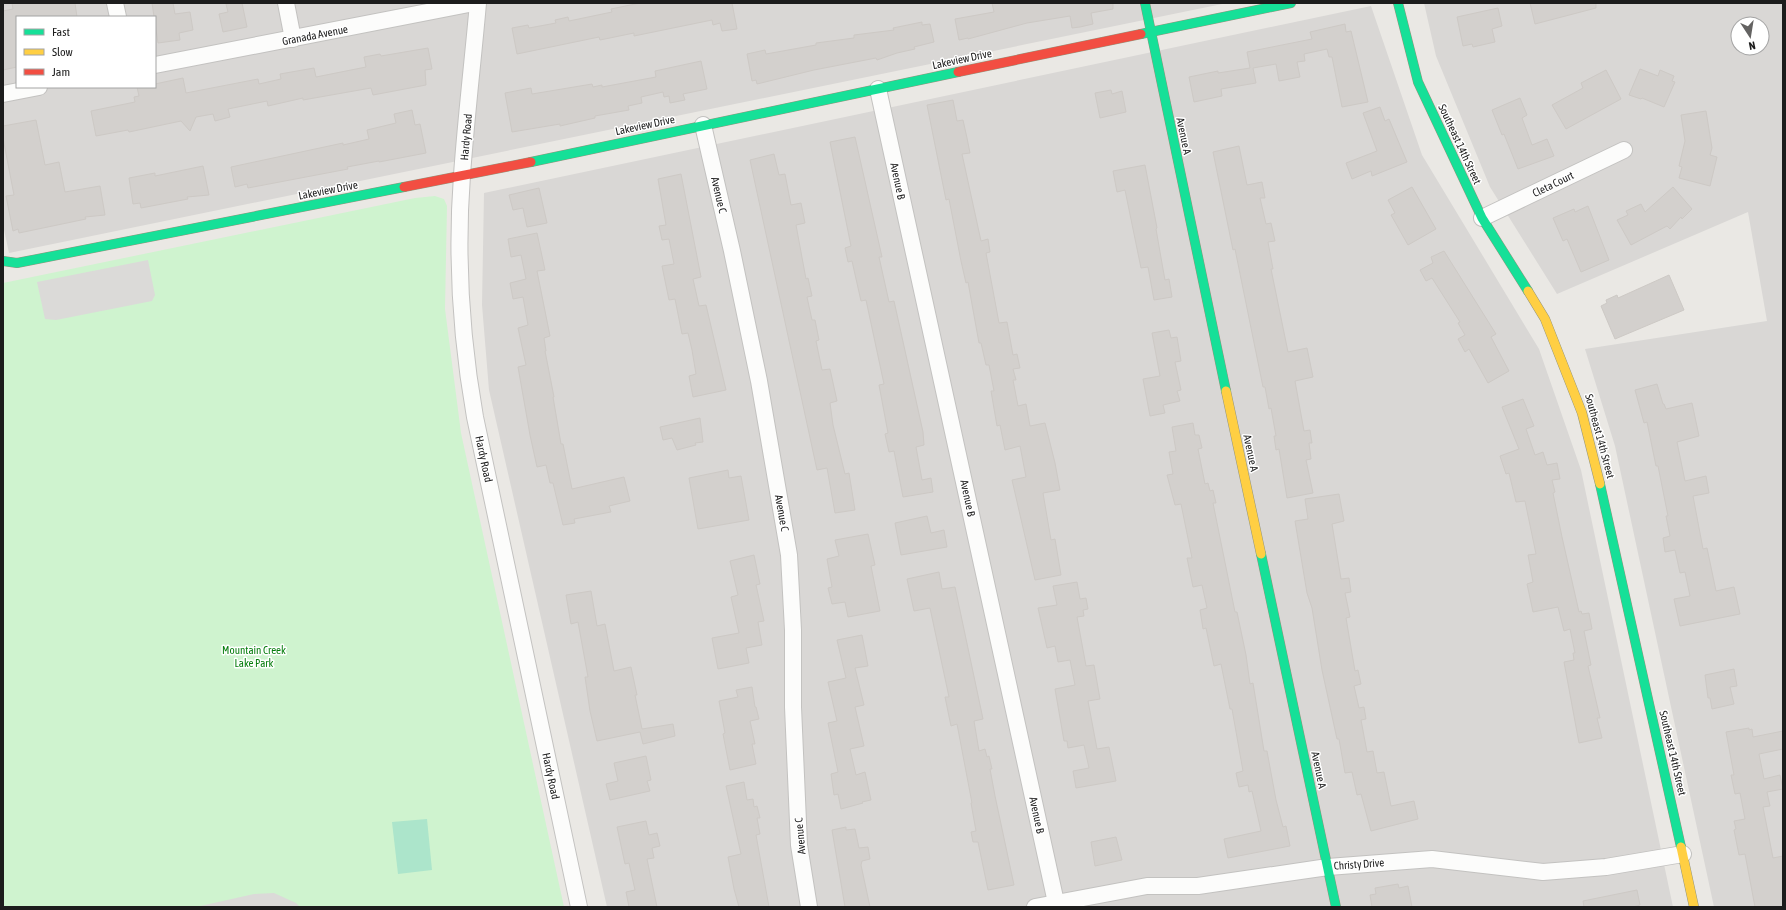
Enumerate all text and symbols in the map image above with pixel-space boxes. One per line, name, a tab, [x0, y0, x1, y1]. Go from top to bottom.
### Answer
legend	[16, 16, 156, 88]
north arrow	[1730, 16, 1770, 56]
street label: Granada Avenue	[281, 23, 349, 47]
text: Fast	[52, 25, 70, 39]
text: N	[1748, 39, 1757, 52]
text: Slow	[52, 45, 73, 59]
street label: Lakeview Drive	[931, 47, 993, 71]
text: Jam	[52, 65, 70, 79]
street label: Southeast 14th Street	[1436, 102, 1484, 186]
street label: Hardy Road	[458, 113, 474, 161]
street label: Lakeview Drive	[614, 113, 676, 137]
street label: Avenue A	[1174, 116, 1194, 156]
street label: Avenue B	[888, 162, 908, 201]
street label: Cleta Court	[1530, 169, 1576, 199]
street label: Avenue C	[709, 176, 729, 214]
street label: Lakeview Drive	[297, 178, 359, 202]
street label: Southeast 14th Street	[1583, 393, 1617, 479]
street label: Avenue A	[1241, 433, 1261, 473]
street label: Hardy Road	[473, 435, 495, 483]
street label: Avenue B	[958, 479, 978, 518]
street label: Avenue C	[773, 494, 791, 532]
park label: Mountain Creek Lake Park	[222, 644, 286, 669]
street label: Southeast 14th Street	[1657, 709, 1689, 797]
street label: Avenue A	[1309, 750, 1329, 790]
street label: Hardy Road	[540, 752, 562, 800]
street label: Avenue B	[1027, 796, 1047, 835]
street label: Avenue C	[792, 817, 808, 855]
street label: Christy Drive	[1333, 856, 1385, 872]

